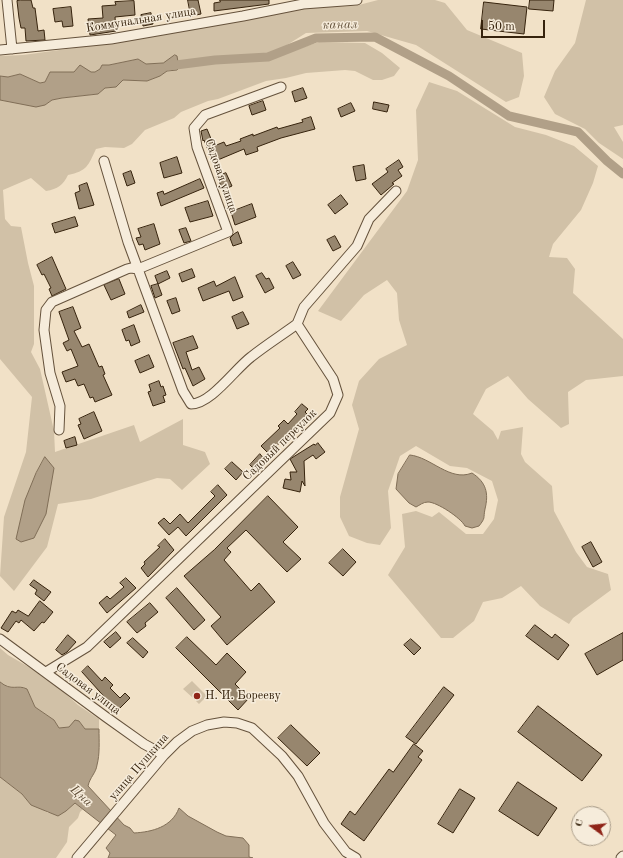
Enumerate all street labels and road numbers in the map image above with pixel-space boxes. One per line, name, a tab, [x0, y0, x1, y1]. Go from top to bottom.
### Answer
street label: Коммунальная улица	[85, 4, 197, 36]
street label: Садовая улица	[202, 137, 240, 215]
street label: Садовый переулок	[240, 406, 320, 484]
street label: Садовая улица	[53, 660, 123, 718]
street label: улица Пушкина	[106, 731, 172, 803]

